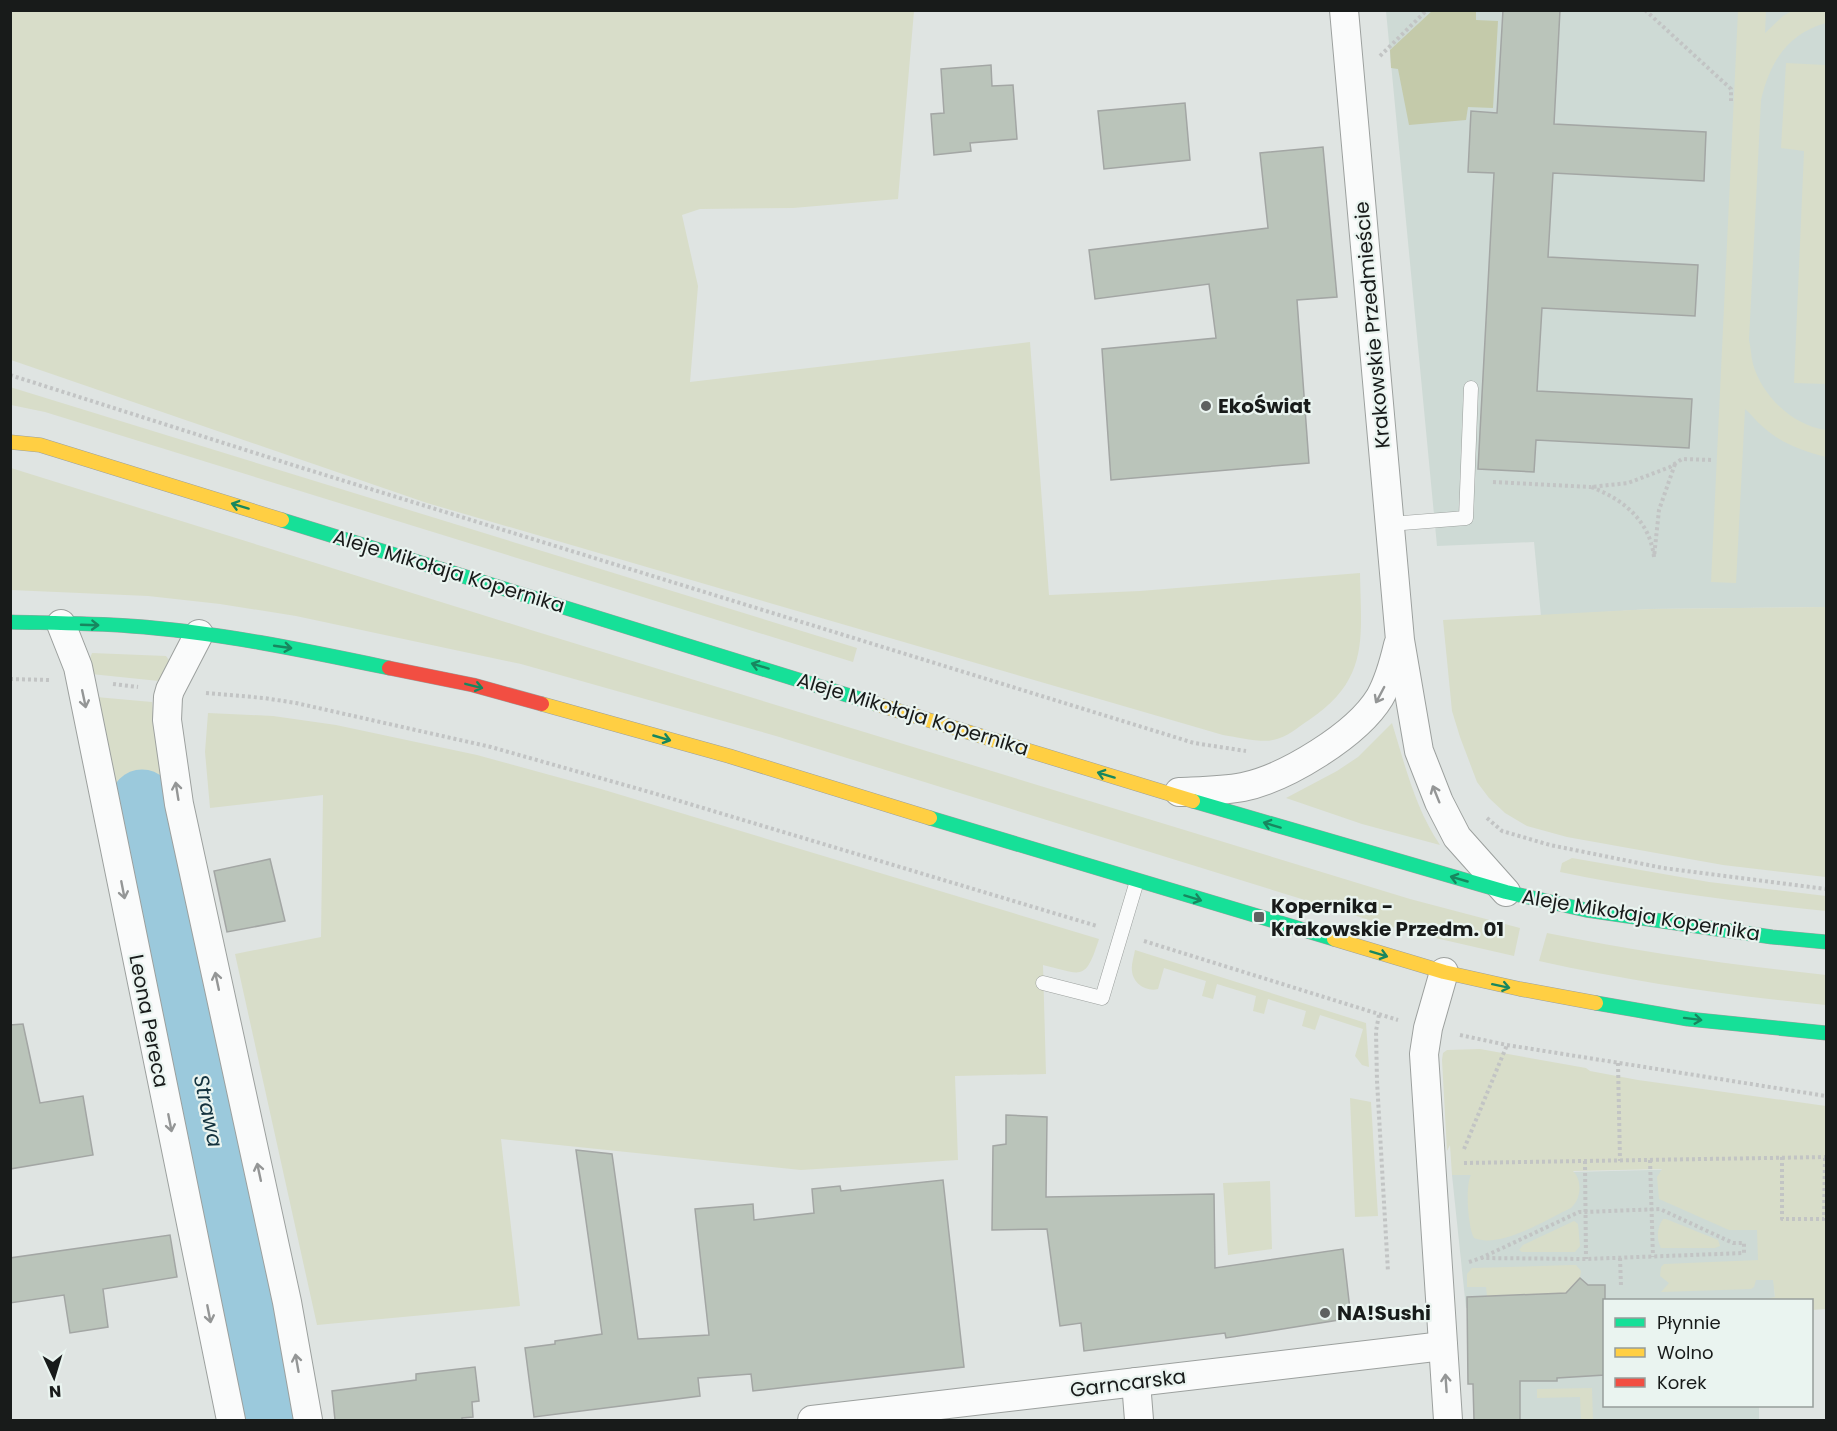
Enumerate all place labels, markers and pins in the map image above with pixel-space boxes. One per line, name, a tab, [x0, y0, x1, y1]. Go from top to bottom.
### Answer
place label: EkoŚwiat	[1218, 392, 1311, 420]
marker: EkoŚwiat	[1199, 399, 1213, 413]
place label: Kopernika - Krakowskie Przedm. 01	[1271, 892, 1504, 943]
marker: Kopernika - Krakowskie Przedm. 01	[1252, 910, 1266, 924]
place label: NA!Sushi	[1337, 1299, 1431, 1327]
marker: NA!Sushi	[1318, 1306, 1332, 1320]

